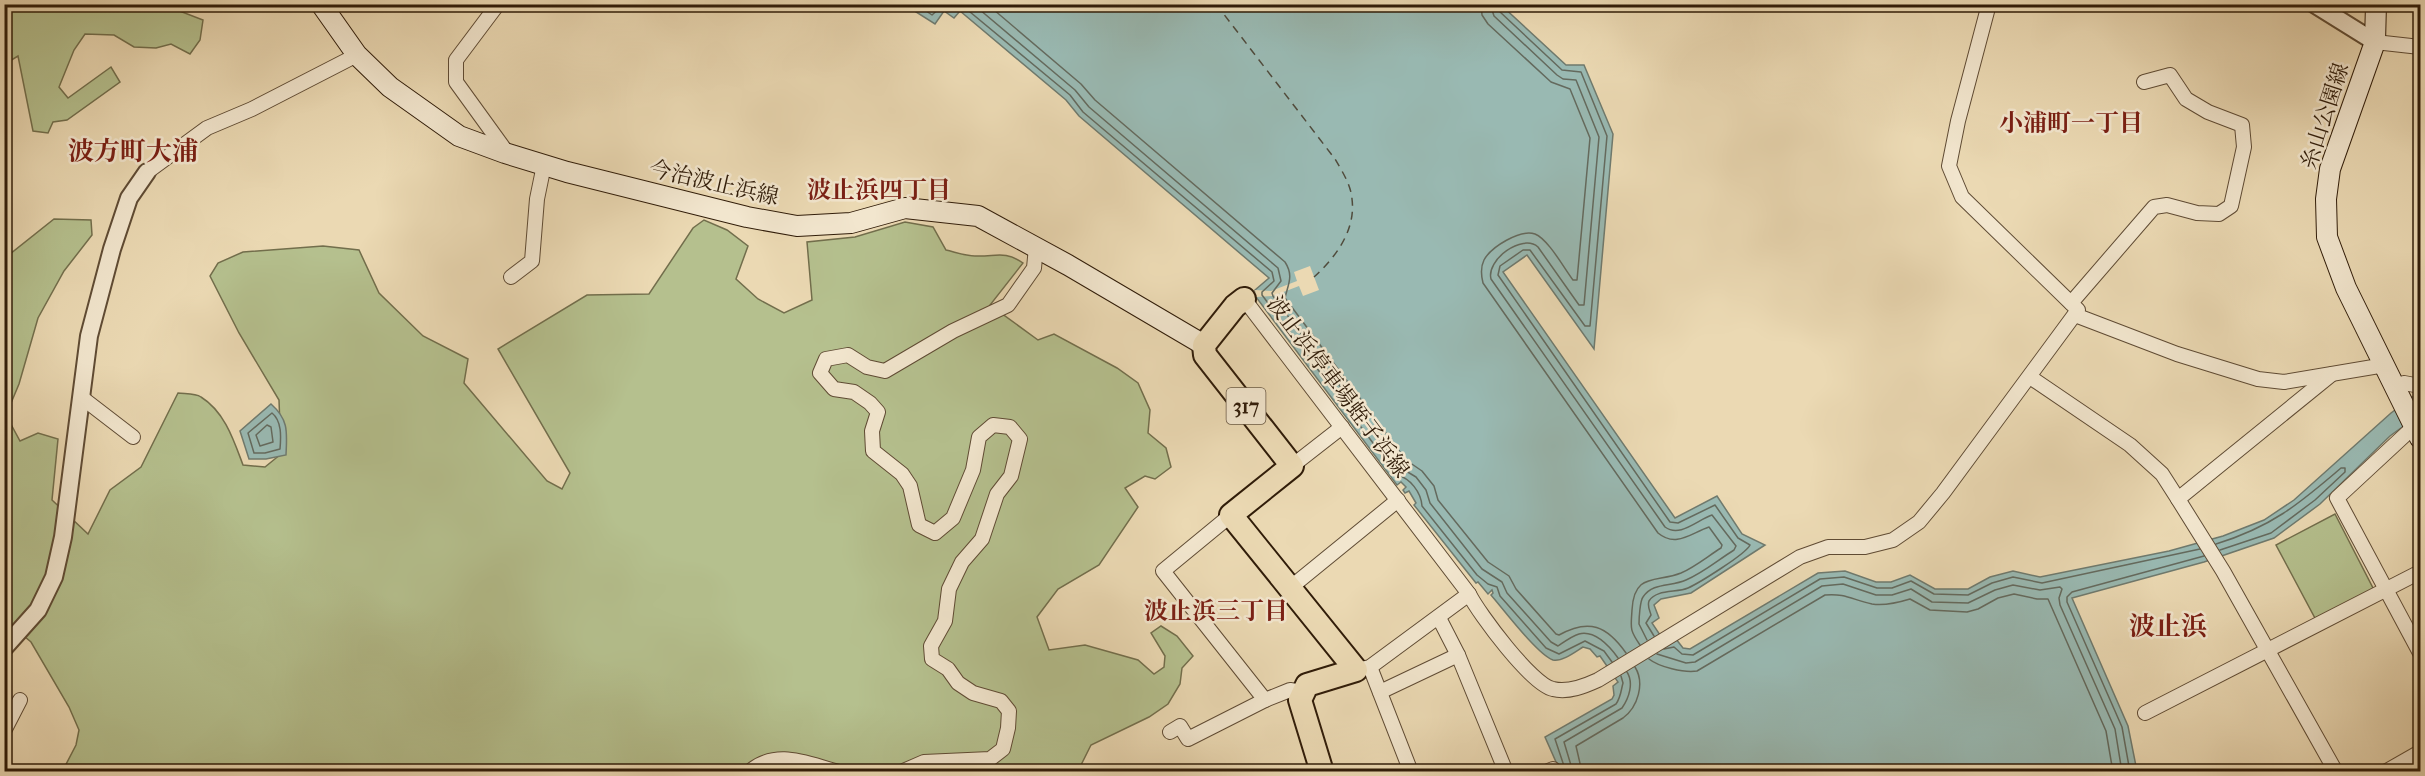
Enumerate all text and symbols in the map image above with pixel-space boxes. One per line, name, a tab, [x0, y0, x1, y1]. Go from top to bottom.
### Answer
street label: 糸山公園線	[2296, 60, 2354, 172]
district label: 小浦町一丁目	[1999, 109, 2143, 137]
district label: 波方町大浦	[68, 136, 198, 167]
street label: 今治波止浜線	[647, 155, 781, 211]
district label: 波止浜四丁目	[807, 176, 951, 204]
street label: 波止浜停車場蛭子浜線	[1261, 291, 1415, 483]
road number: 317	[1226, 388, 1266, 424]
district label: 波止浜三丁目	[1144, 597, 1288, 625]
district label: 波止浜	[2129, 611, 2207, 642]

